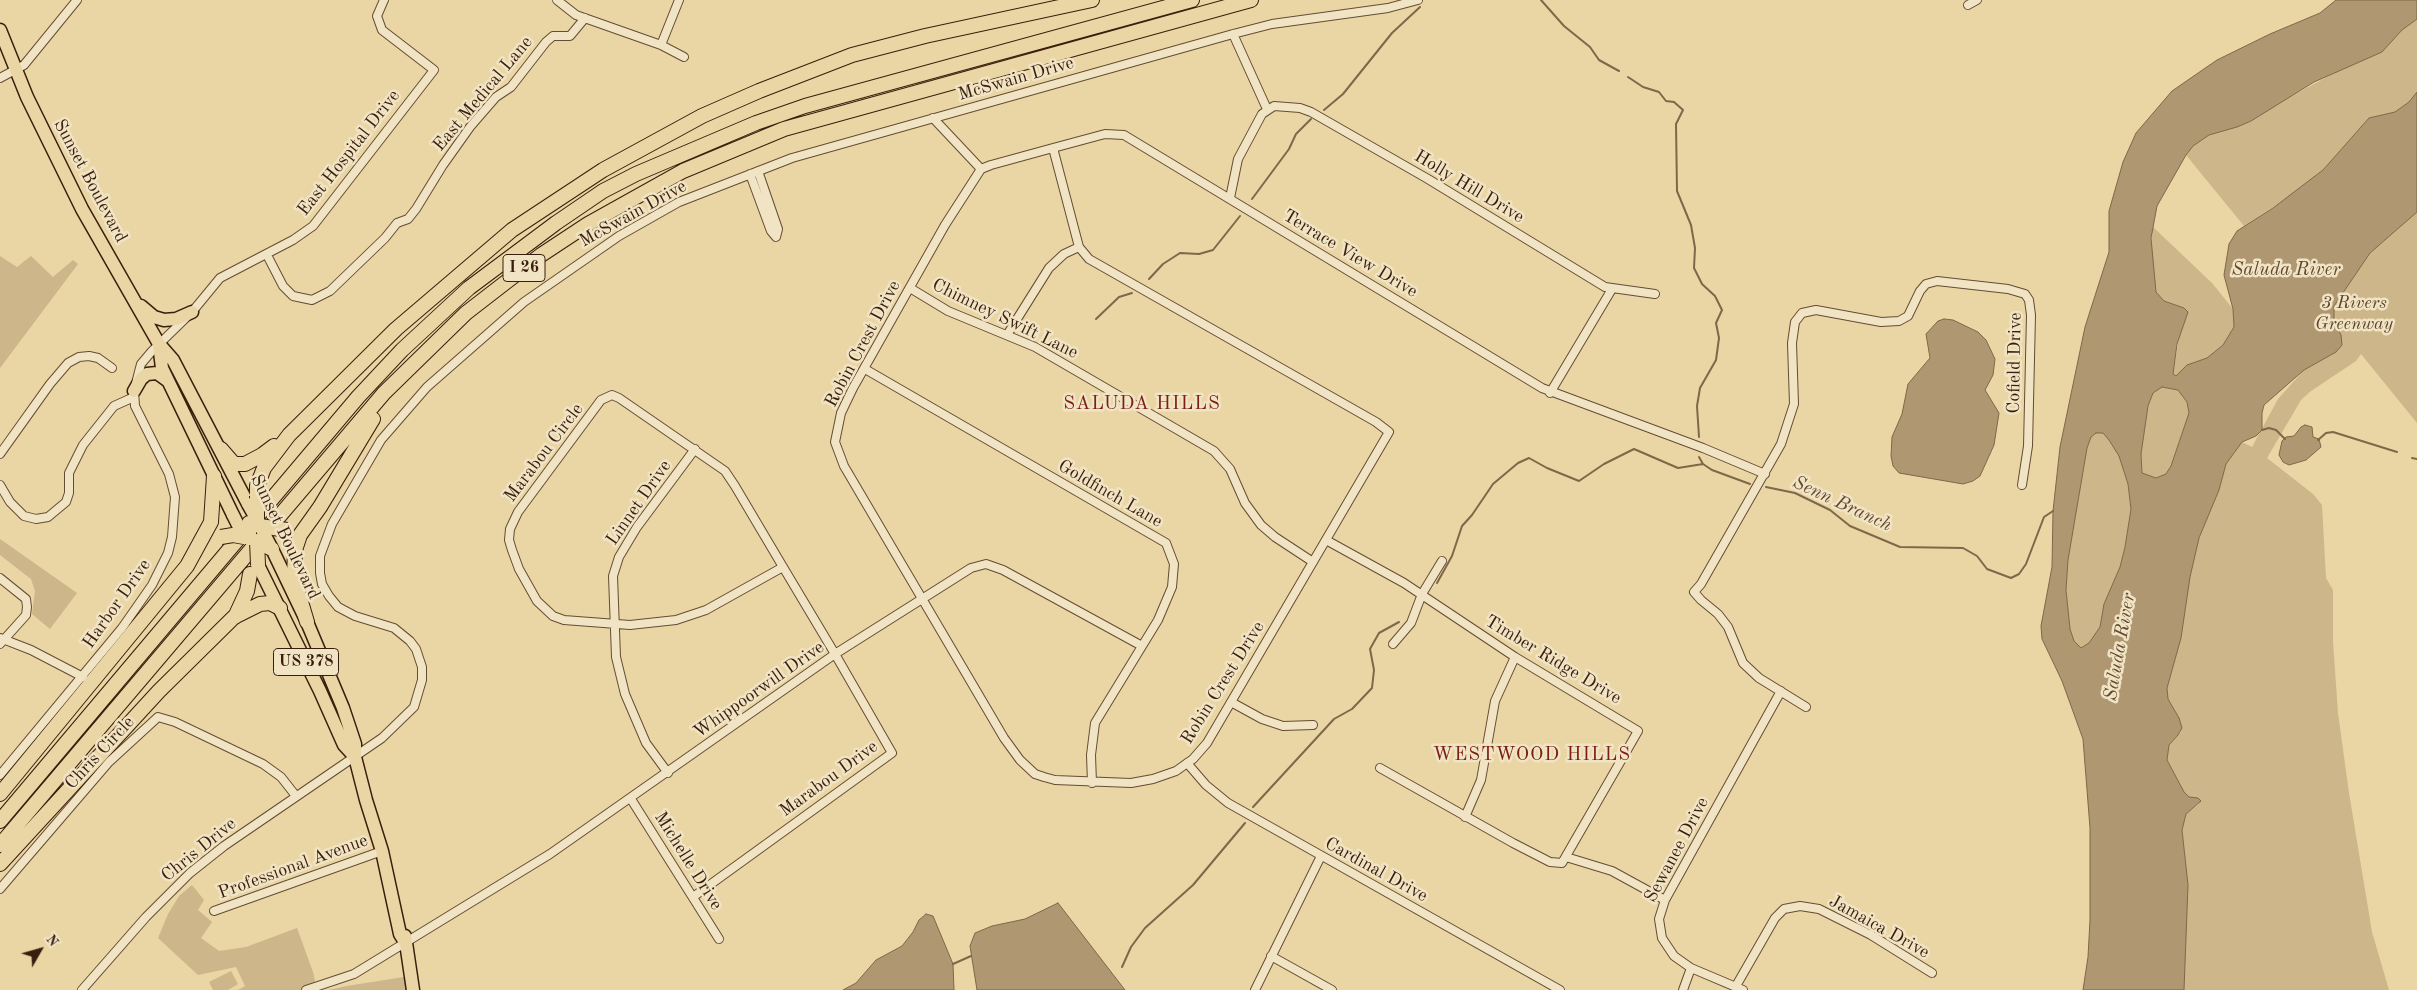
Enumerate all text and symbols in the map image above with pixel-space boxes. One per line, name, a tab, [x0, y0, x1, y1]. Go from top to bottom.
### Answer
street label: East Medical Lane	[429, 32, 537, 156]
street label: McSwain Drive	[956, 52, 1076, 106]
street label: East Hospital Drive	[293, 86, 405, 220]
street label: Sunset Boulevard	[48, 116, 132, 246]
street label: Holly Hill Drive	[1410, 146, 1528, 228]
street label: McSwain Drive	[576, 176, 690, 252]
street label: Terrace View Drive	[1279, 205, 1421, 303]
road number: I 26	[503, 254, 545, 282]
water label: Saluda River	[2232, 259, 2340, 281]
street label: Chimney Swift Lane	[928, 274, 1082, 364]
street label: Robin Crest Drive	[820, 277, 906, 411]
park label: 3 Rivers Greenway	[2315, 292, 2393, 334]
street label: Cofield Drive	[2003, 312, 2027, 414]
district label: SALUDA HILLS	[1062, 393, 1222, 415]
street label: Marabou Circle	[500, 399, 588, 507]
street label: Goldfinch Lane	[1054, 455, 1166, 533]
street label: Linnet Drive	[602, 456, 676, 550]
street label: Sunset Boulevard	[245, 471, 325, 603]
water label: Senn Branch	[1789, 471, 1895, 537]
street label: Harbor Drive	[78, 555, 156, 653]
water label: Saluda River	[2099, 591, 2141, 703]
street label: Timber Ridge Drive	[1481, 611, 1625, 709]
street label: Robin Crest Drive	[1177, 618, 1269, 748]
street label: Whippoorwill Drive	[689, 637, 829, 743]
road number: US 378	[274, 649, 338, 676]
street label: Chris Circle	[61, 712, 139, 794]
street label: Marabou Drive	[776, 736, 882, 822]
district label: WESTWOOD HILLS	[1431, 744, 1633, 766]
street label: Sewanee Drive	[1640, 794, 1714, 906]
street label: Michelle Drive	[649, 808, 727, 914]
street label: Chris Drive	[157, 813, 241, 887]
street label: Professional Avenue	[215, 830, 371, 904]
street label: Cardinal Drive	[1321, 833, 1431, 907]
street label: Jamaica Drive	[1825, 890, 1933, 964]
north arrow	[15, 925, 65, 975]
text: N	[43, 932, 61, 949]

